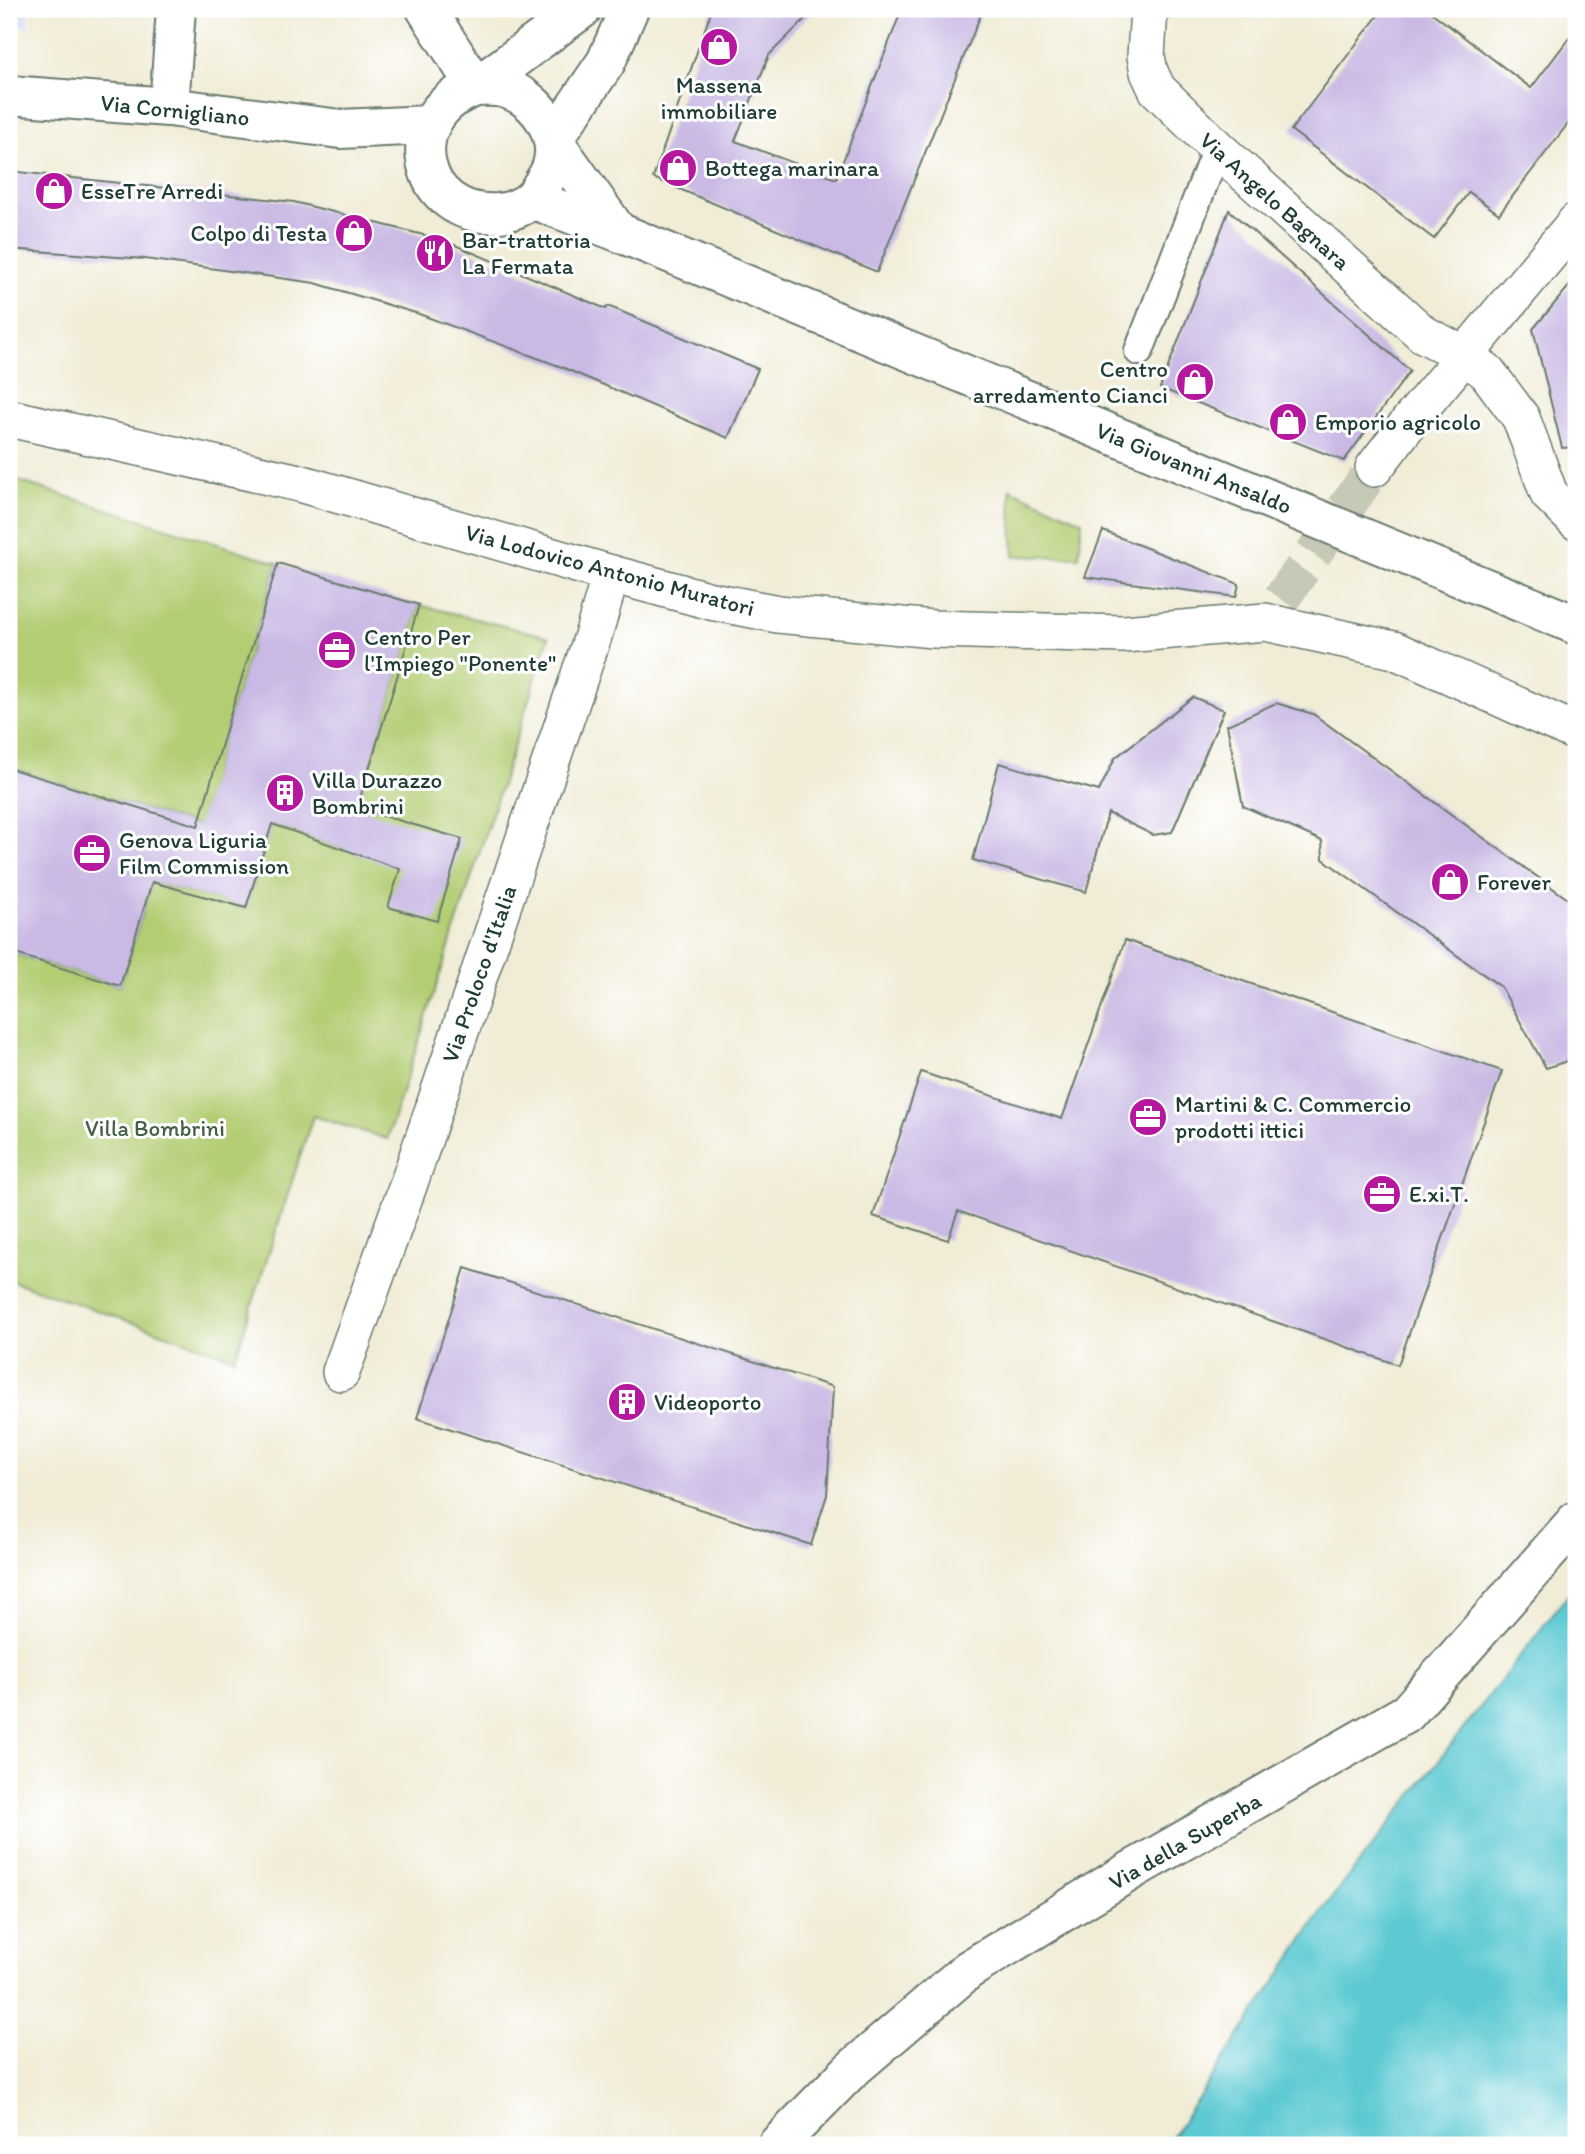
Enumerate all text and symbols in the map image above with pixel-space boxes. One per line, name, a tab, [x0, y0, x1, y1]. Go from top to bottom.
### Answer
shop icon: Massena immobiliare	[698, 26, 740, 68]
place label: Massena immobiliare	[661, 71, 777, 125]
street label: Via Cornigliano	[99, 88, 251, 132]
street label: Via Angelo Bagnara	[1194, 126, 1356, 276]
shop icon: Bottega marinara	[657, 147, 699, 189]
place label: Bottega marinara	[705, 154, 879, 182]
shop icon: EsseTre Arredi	[33, 170, 75, 212]
place label: EsseTre Arredi	[81, 177, 223, 205]
shop icon: Colpo di Testa	[333, 212, 375, 254]
place label: Colpo di Testa	[190, 219, 327, 247]
place label: Bar-trattoria La Fermata	[462, 226, 591, 280]
restaurant icon: Bar-trattoria La Fermata	[414, 232, 456, 274]
place label: Centro arredamento Cianci	[973, 355, 1168, 409]
shop icon: Centro arredamento Cianci	[1174, 361, 1216, 403]
shop icon: Emporio agricolo	[1267, 401, 1309, 443]
place label: Emporio agricolo	[1315, 408, 1481, 436]
street label: Via Giovanni Ansaldo	[1092, 416, 1296, 520]
street label: Via Lodovico Antonio Muratori	[462, 518, 758, 622]
place label: Centro Per l'Impiego "Ponente"	[364, 623, 556, 677]
office icon: Centro Per l'Impiego "Ponente"	[316, 629, 358, 671]
place label: Villa Durazzo Bombrini	[312, 766, 442, 820]
building icon: Villa Durazzo Bombrini	[264, 772, 306, 814]
place label: Genova Liguria Film Commission	[119, 826, 289, 880]
office icon: Genova Liguria Film Commission	[71, 832, 113, 874]
shop icon: Forever	[1429, 861, 1471, 903]
place label: Forever	[1477, 868, 1551, 896]
street label: Via Proloco d'Italia	[436, 882, 522, 1066]
place label: Martini & C. Commercio prodotti ittici	[1175, 1090, 1411, 1144]
office icon: Martini & C. Commercio prodotti ittici	[1127, 1096, 1169, 1138]
park label: Villa Bombrini	[85, 1114, 225, 1142]
office icon: E.xi.T.	[1361, 1173, 1403, 1215]
place label: E.xi.T.	[1409, 1180, 1469, 1208]
building icon: Videoporto	[606, 1381, 648, 1423]
place label: Videoporto	[654, 1388, 761, 1416]
street label: Via della Superba	[1104, 1786, 1266, 1896]

